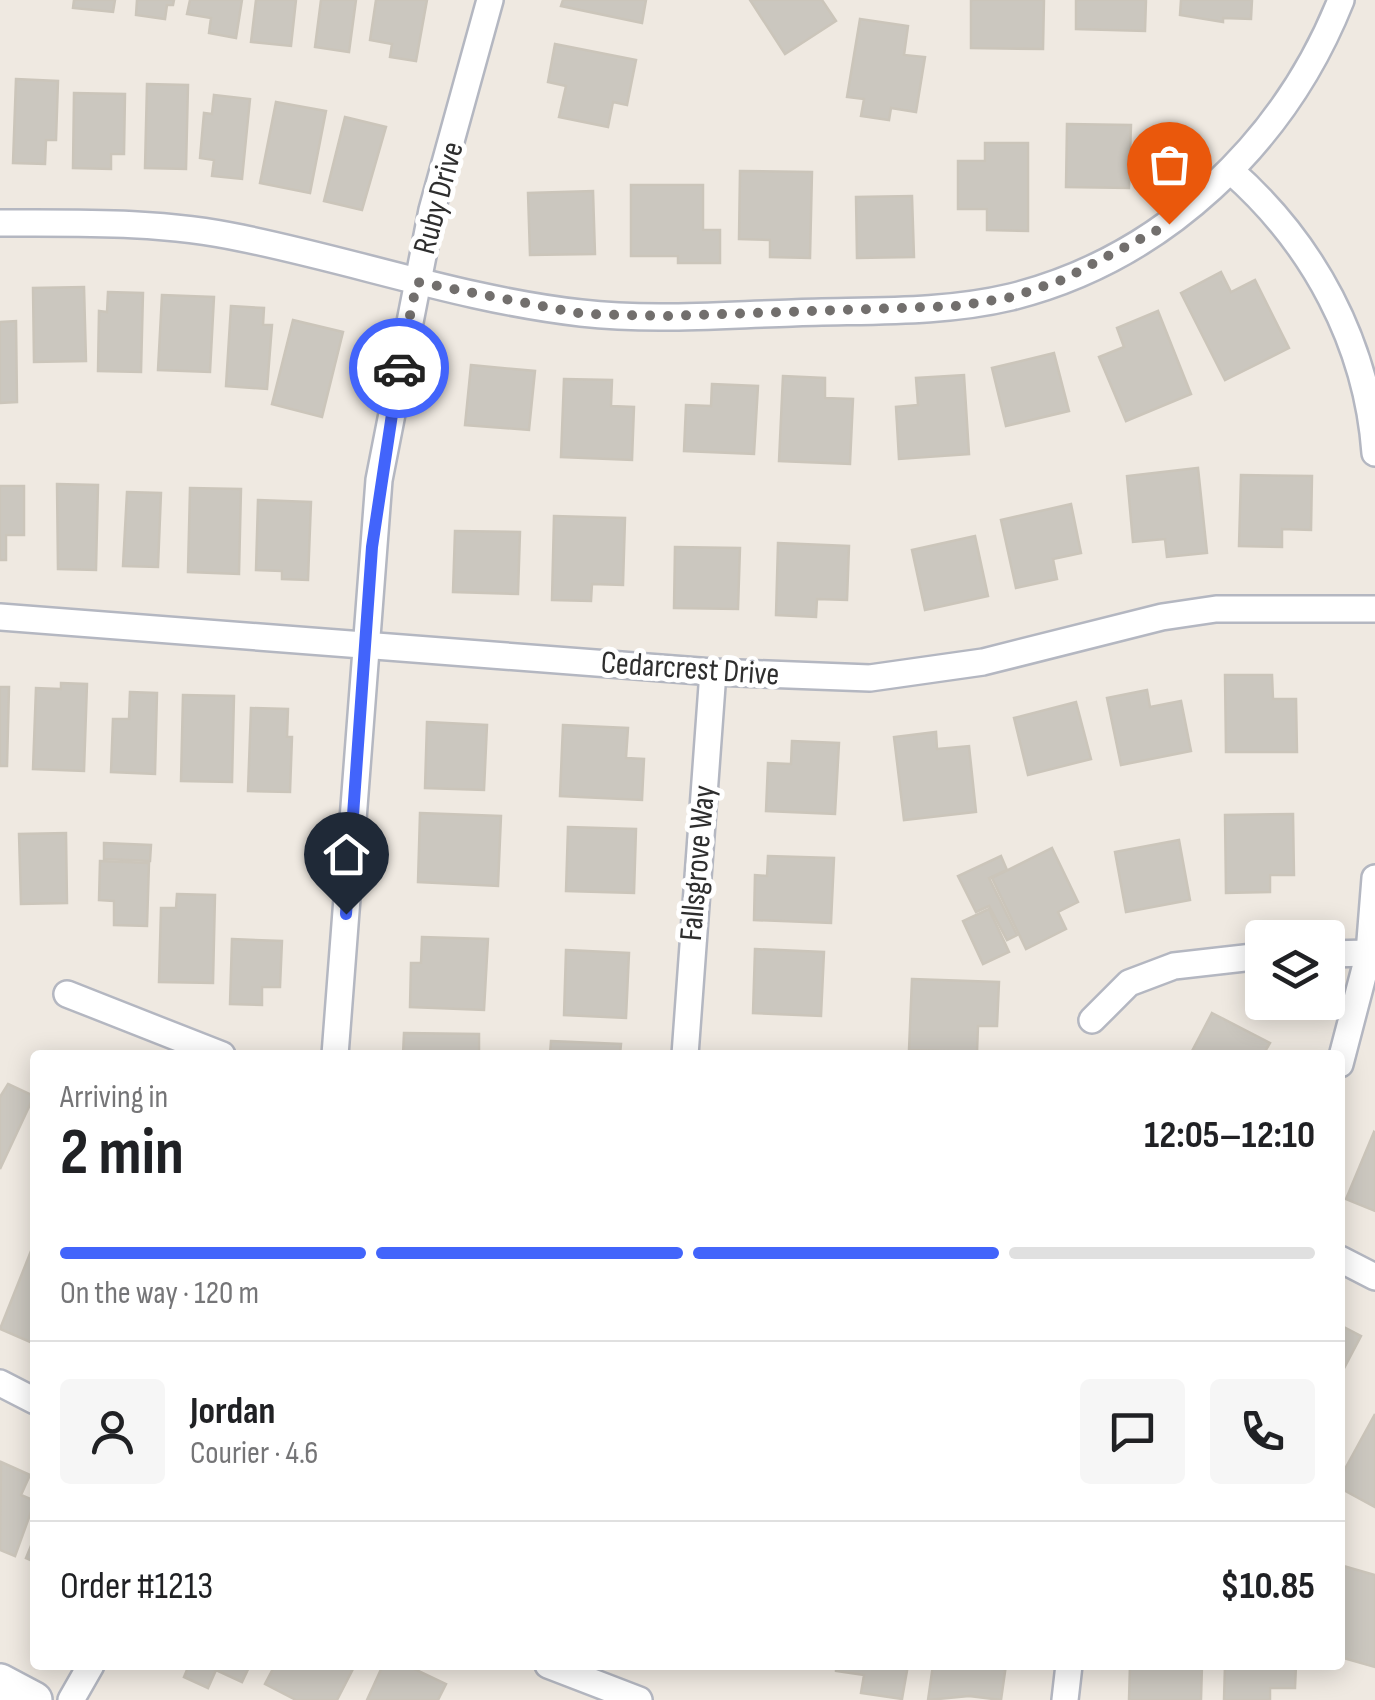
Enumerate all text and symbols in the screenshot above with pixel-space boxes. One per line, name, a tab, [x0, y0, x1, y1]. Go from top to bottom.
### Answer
pin	[1127, 122, 1212, 225]
icon: bag	[1142, 137, 1197, 192]
street label: Ruby Drive	[405, 138, 473, 258]
courier	[349, 318, 449, 418]
icon: car	[372, 341, 427, 396]
street label: Cedarcrest Drive	[599, 643, 781, 695]
street label: Fallsgrove Way	[672, 784, 724, 942]
pin	[304, 812, 389, 915]
icon: home	[319, 827, 374, 882]
map controls	[1245, 920, 1345, 1020]
button: layers	[1245, 920, 1345, 1020]
text: Arriving in	[60, 1078, 168, 1117]
text: 12:05–12:10	[1144, 1113, 1315, 1158]
text: 2 min	[60, 1115, 184, 1193]
text: On the way · 120 m	[60, 1274, 259, 1313]
button: person	[60, 1379, 165, 1484]
button: chat	[1080, 1379, 1185, 1484]
button: phone	[1210, 1379, 1315, 1484]
text: Jordan	[190, 1389, 275, 1434]
text: Courier · 4.6	[190, 1434, 318, 1473]
text: Order #1213	[60, 1564, 213, 1609]
text: $10.85	[1220, 1564, 1315, 1609]

